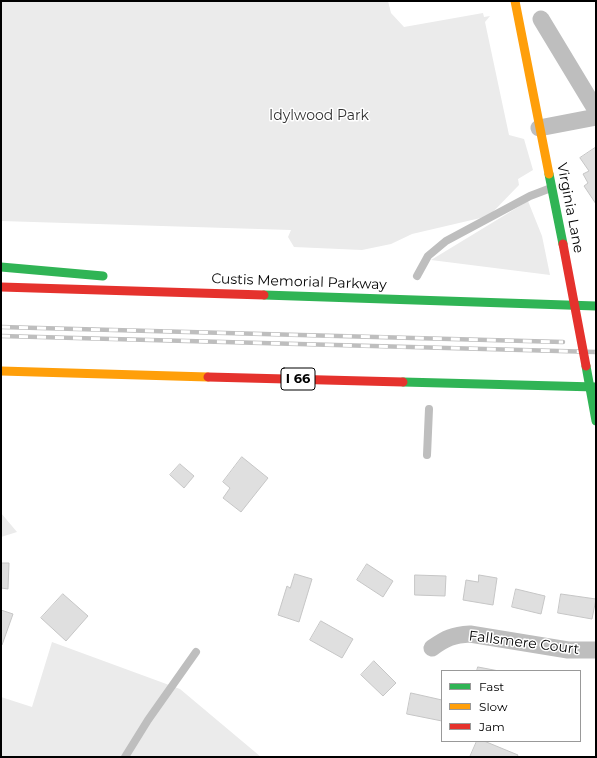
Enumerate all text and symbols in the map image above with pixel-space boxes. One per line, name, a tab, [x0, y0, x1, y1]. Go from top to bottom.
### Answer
park label: Idylwood Park	[269, 108, 369, 124]
street label: Virginia Lane	[553, 161, 587, 255]
street label: Custis Memorial Parkway	[211, 271, 387, 293]
road number: I 66	[281, 368, 315, 390]
street label: Fallsmere Court	[468, 628, 580, 658]
legend	[441, 670, 581, 742]
text: Fast	[479, 679, 504, 694]
text: Slow	[479, 699, 508, 714]
text: Jam	[479, 719, 505, 734]

